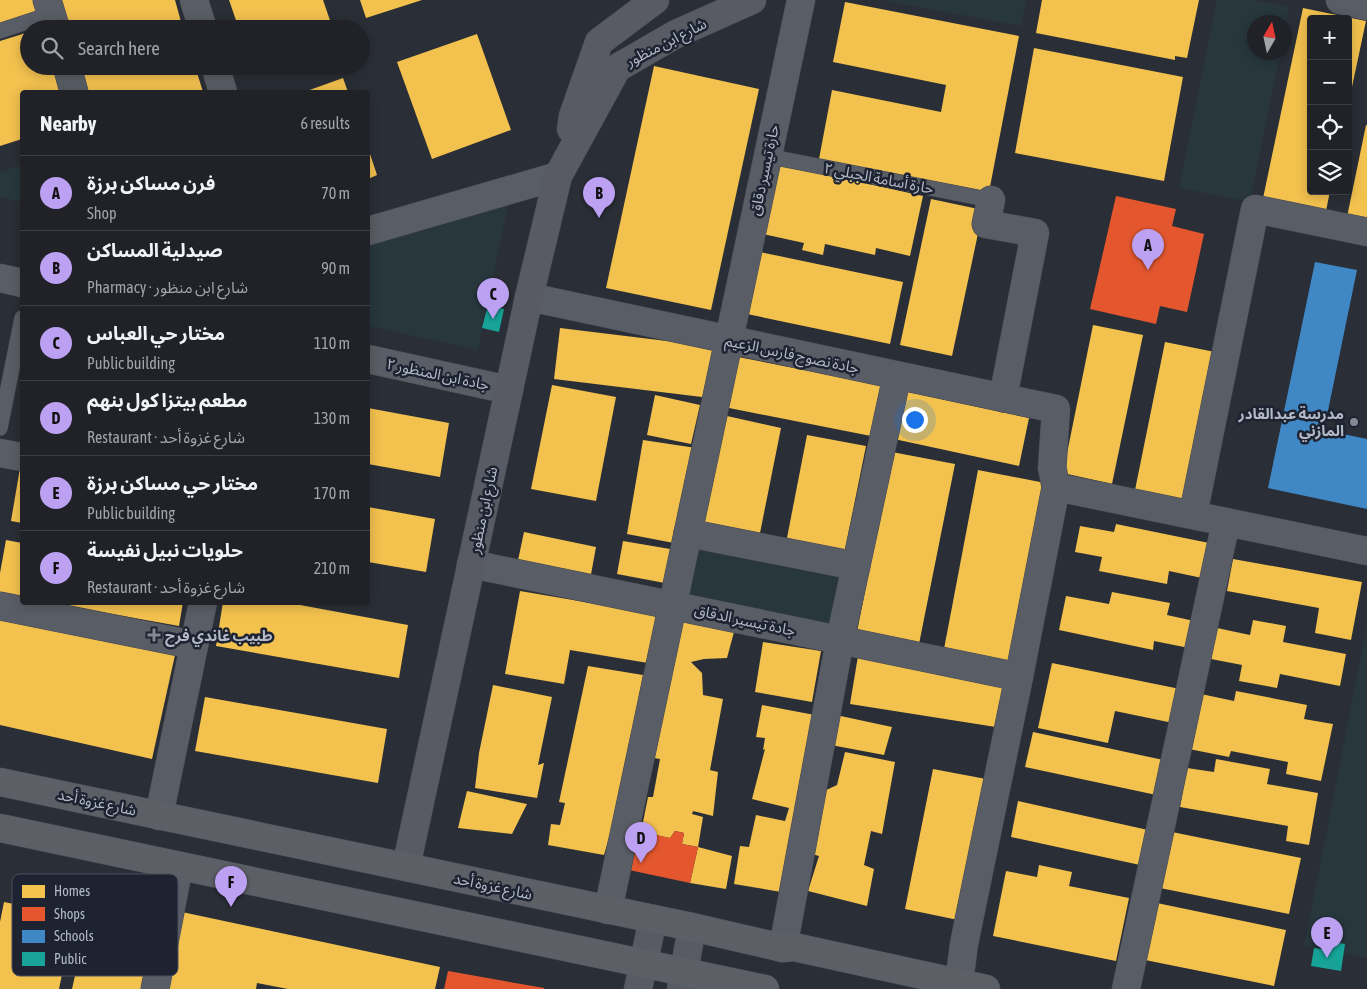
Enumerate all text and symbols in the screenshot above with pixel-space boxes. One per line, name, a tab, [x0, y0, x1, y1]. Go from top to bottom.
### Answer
street label: شارع ابن منظور	[622, 14, 711, 74]
north arrow	[1247, 15, 1292, 60]
map controls	[1307, 15, 1352, 195]
button: +	[1307, 15, 1352, 60]
search box	[20, 20, 370, 75]
icon: search	[38, 34, 66, 62]
text: Search here	[78, 37, 160, 59]
button: −	[1307, 60, 1352, 105]
button: locate	[1307, 105, 1352, 150]
text: Nearby	[40, 111, 96, 135]
text: 6 results	[300, 114, 350, 132]
street label: حارة تيسير دقاق	[746, 123, 783, 217]
button: layers	[1307, 150, 1352, 195]
street label: حارة أسامة الجبلي ٢	[822, 159, 935, 200]
text: فرن مساكن برزة	[87, 172, 215, 194]
pin: B	[583, 177, 615, 218]
text: A	[52, 184, 60, 202]
text: 70 m	[321, 184, 350, 202]
text: Shop	[87, 204, 117, 222]
pin: A	[1132, 229, 1164, 270]
text: صيدلية المساكن	[87, 239, 223, 261]
text: B	[52, 259, 60, 277]
text: 90 m	[321, 259, 350, 277]
text: Pharmacy · شارع ابن منظور	[87, 278, 248, 296]
pin: C	[477, 278, 509, 319]
text: مختار حي العباس	[87, 322, 225, 344]
street label: جادة نصوح فارس الزعيم	[723, 332, 861, 380]
text: C	[52, 334, 60, 352]
text: 110 m	[314, 334, 350, 352]
text: Public building	[87, 354, 175, 372]
street label: جادة ابن المنظور ٢	[385, 355, 491, 394]
text: مطعم بيتزا كول بنهم	[87, 389, 248, 411]
place label: مدرسة عبدالقادر المازني	[1238, 405, 1344, 442]
your location	[902, 407, 928, 433]
text: D	[52, 409, 60, 427]
text: 130 m	[314, 409, 350, 427]
marker: مدرسة عبدالقادر المازني	[1348, 416, 1360, 428]
text: Restaurant · شارع غزوة أحد	[87, 428, 245, 446]
street label: شارع ابن منظور	[465, 465, 504, 557]
text: مختار حي مساكن برزة	[87, 472, 258, 494]
text: E	[53, 484, 59, 502]
text: 170 m	[314, 484, 350, 502]
text: Public building	[87, 504, 175, 522]
text: حلويات نبيل نفيسة	[87, 539, 243, 561]
text: F	[53, 559, 59, 577]
text: 210 m	[314, 559, 350, 577]
text: Restaurant · شارع غزوة أحد	[87, 578, 245, 596]
street label: جادة تيسير الدقاق	[693, 601, 797, 640]
place label: طبيب غاندي فرح	[165, 627, 273, 647]
marker: طبيب غاندي فرح	[147, 628, 161, 642]
street label: شارع غزوة أحد	[55, 785, 138, 823]
pin: D	[625, 822, 657, 863]
pin: F	[215, 866, 247, 907]
street label: شارع غزوة أحد	[451, 869, 534, 907]
legend	[12, 874, 178, 976]
text: Homes	[54, 883, 90, 899]
text: Shops	[54, 906, 85, 922]
pin: E	[1311, 917, 1343, 958]
text: Schools	[54, 928, 94, 944]
text: Public	[54, 951, 87, 967]

